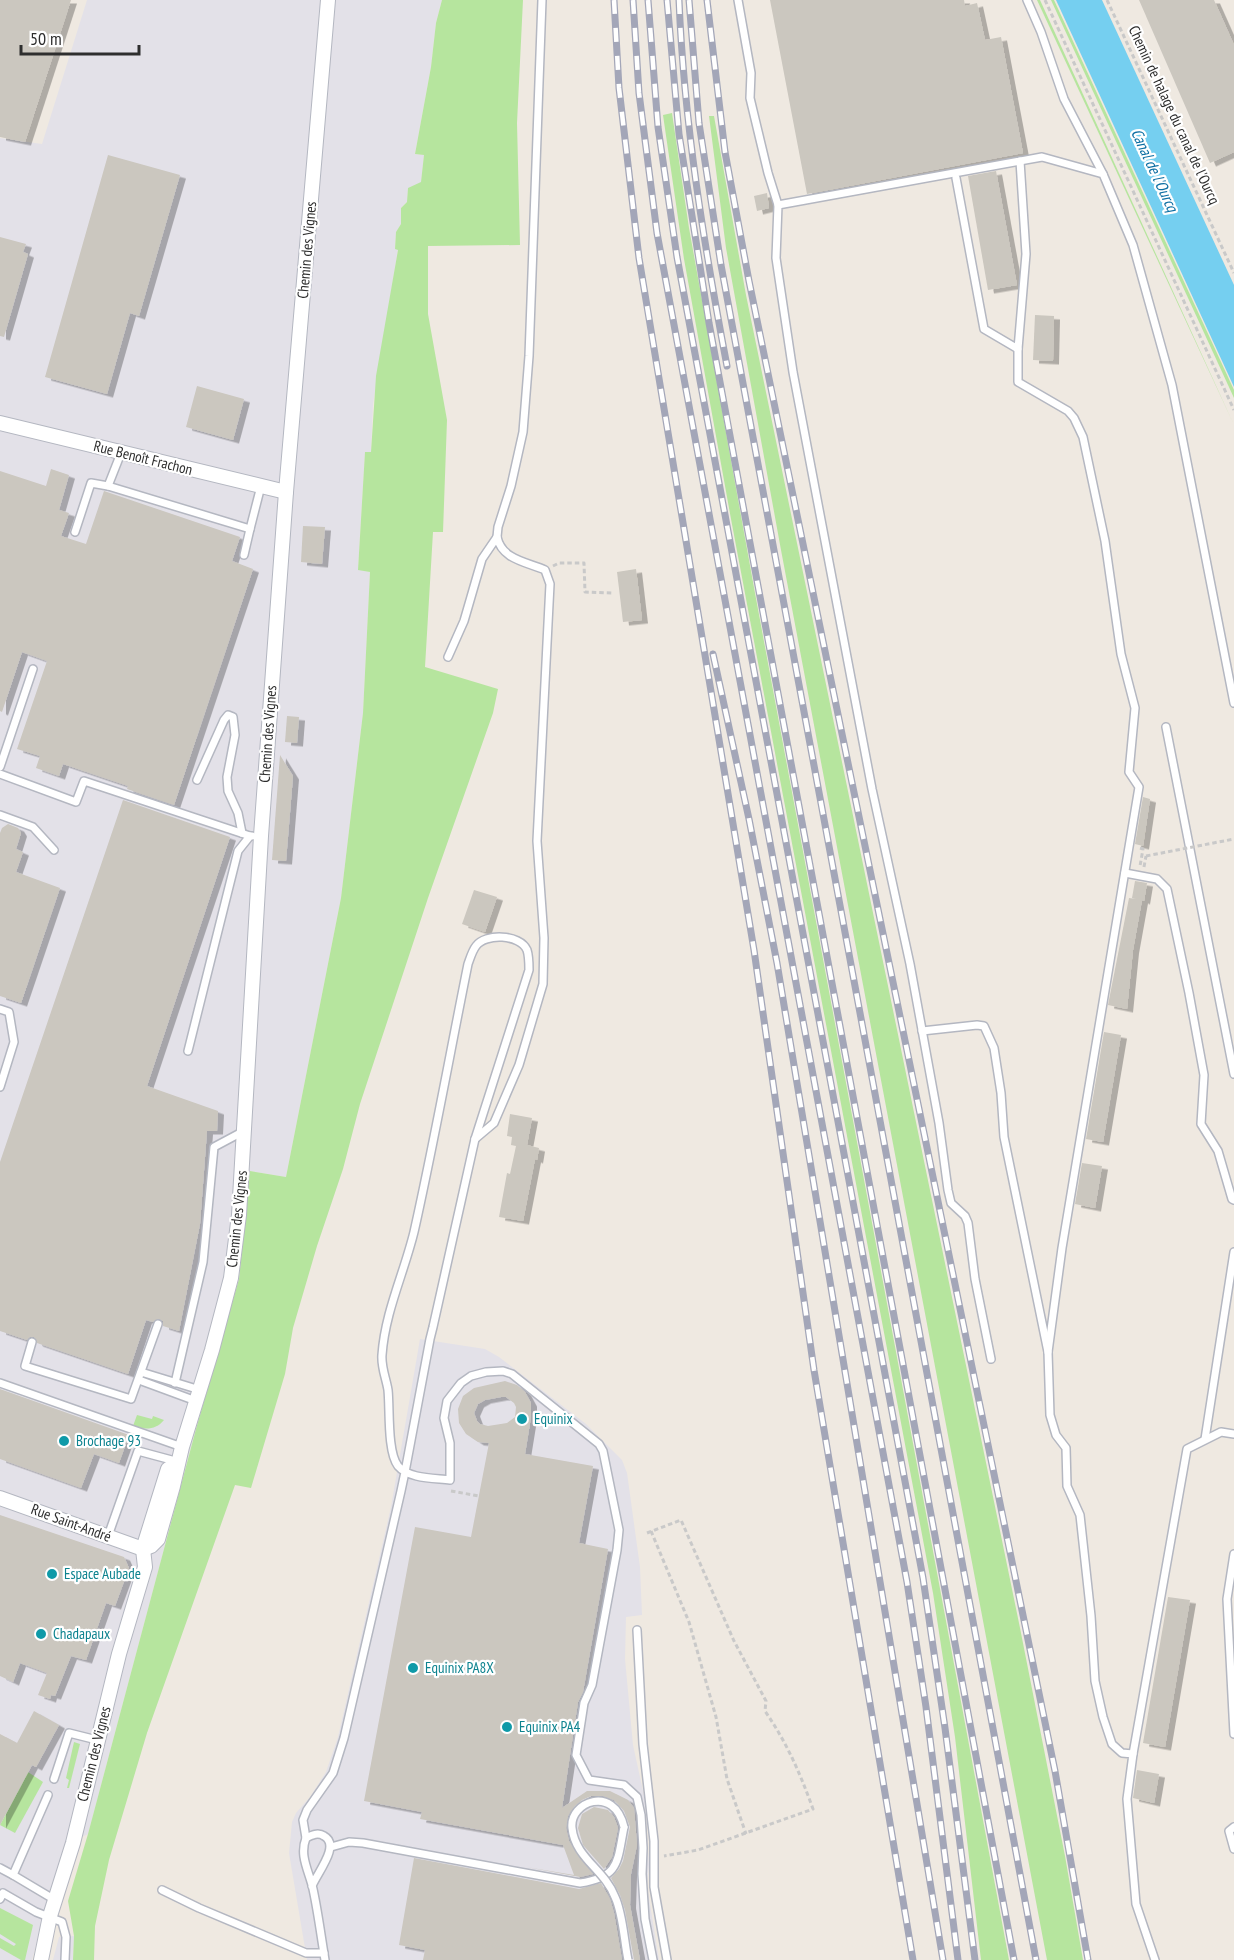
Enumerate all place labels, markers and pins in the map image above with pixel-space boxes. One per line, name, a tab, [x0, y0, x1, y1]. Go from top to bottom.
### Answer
place label: Equinix	[534, 1409, 573, 1428]
marker: Equinix	[515, 1412, 529, 1426]
place label: Brochage 93	[76, 1431, 141, 1450]
marker: Brochage 93	[57, 1434, 71, 1448]
place label: Espace Aubade	[64, 1564, 141, 1583]
marker: Espace Aubade	[45, 1567, 59, 1581]
place label: Chadapaux	[53, 1624, 110, 1643]
marker: Chadapaux	[34, 1627, 48, 1641]
place label: Equinix PA8X	[425, 1658, 494, 1677]
marker: Equinix PA8X	[406, 1661, 420, 1675]
place label: Equinix PA4	[519, 1717, 581, 1736]
marker: Equinix PA4	[500, 1720, 514, 1734]

